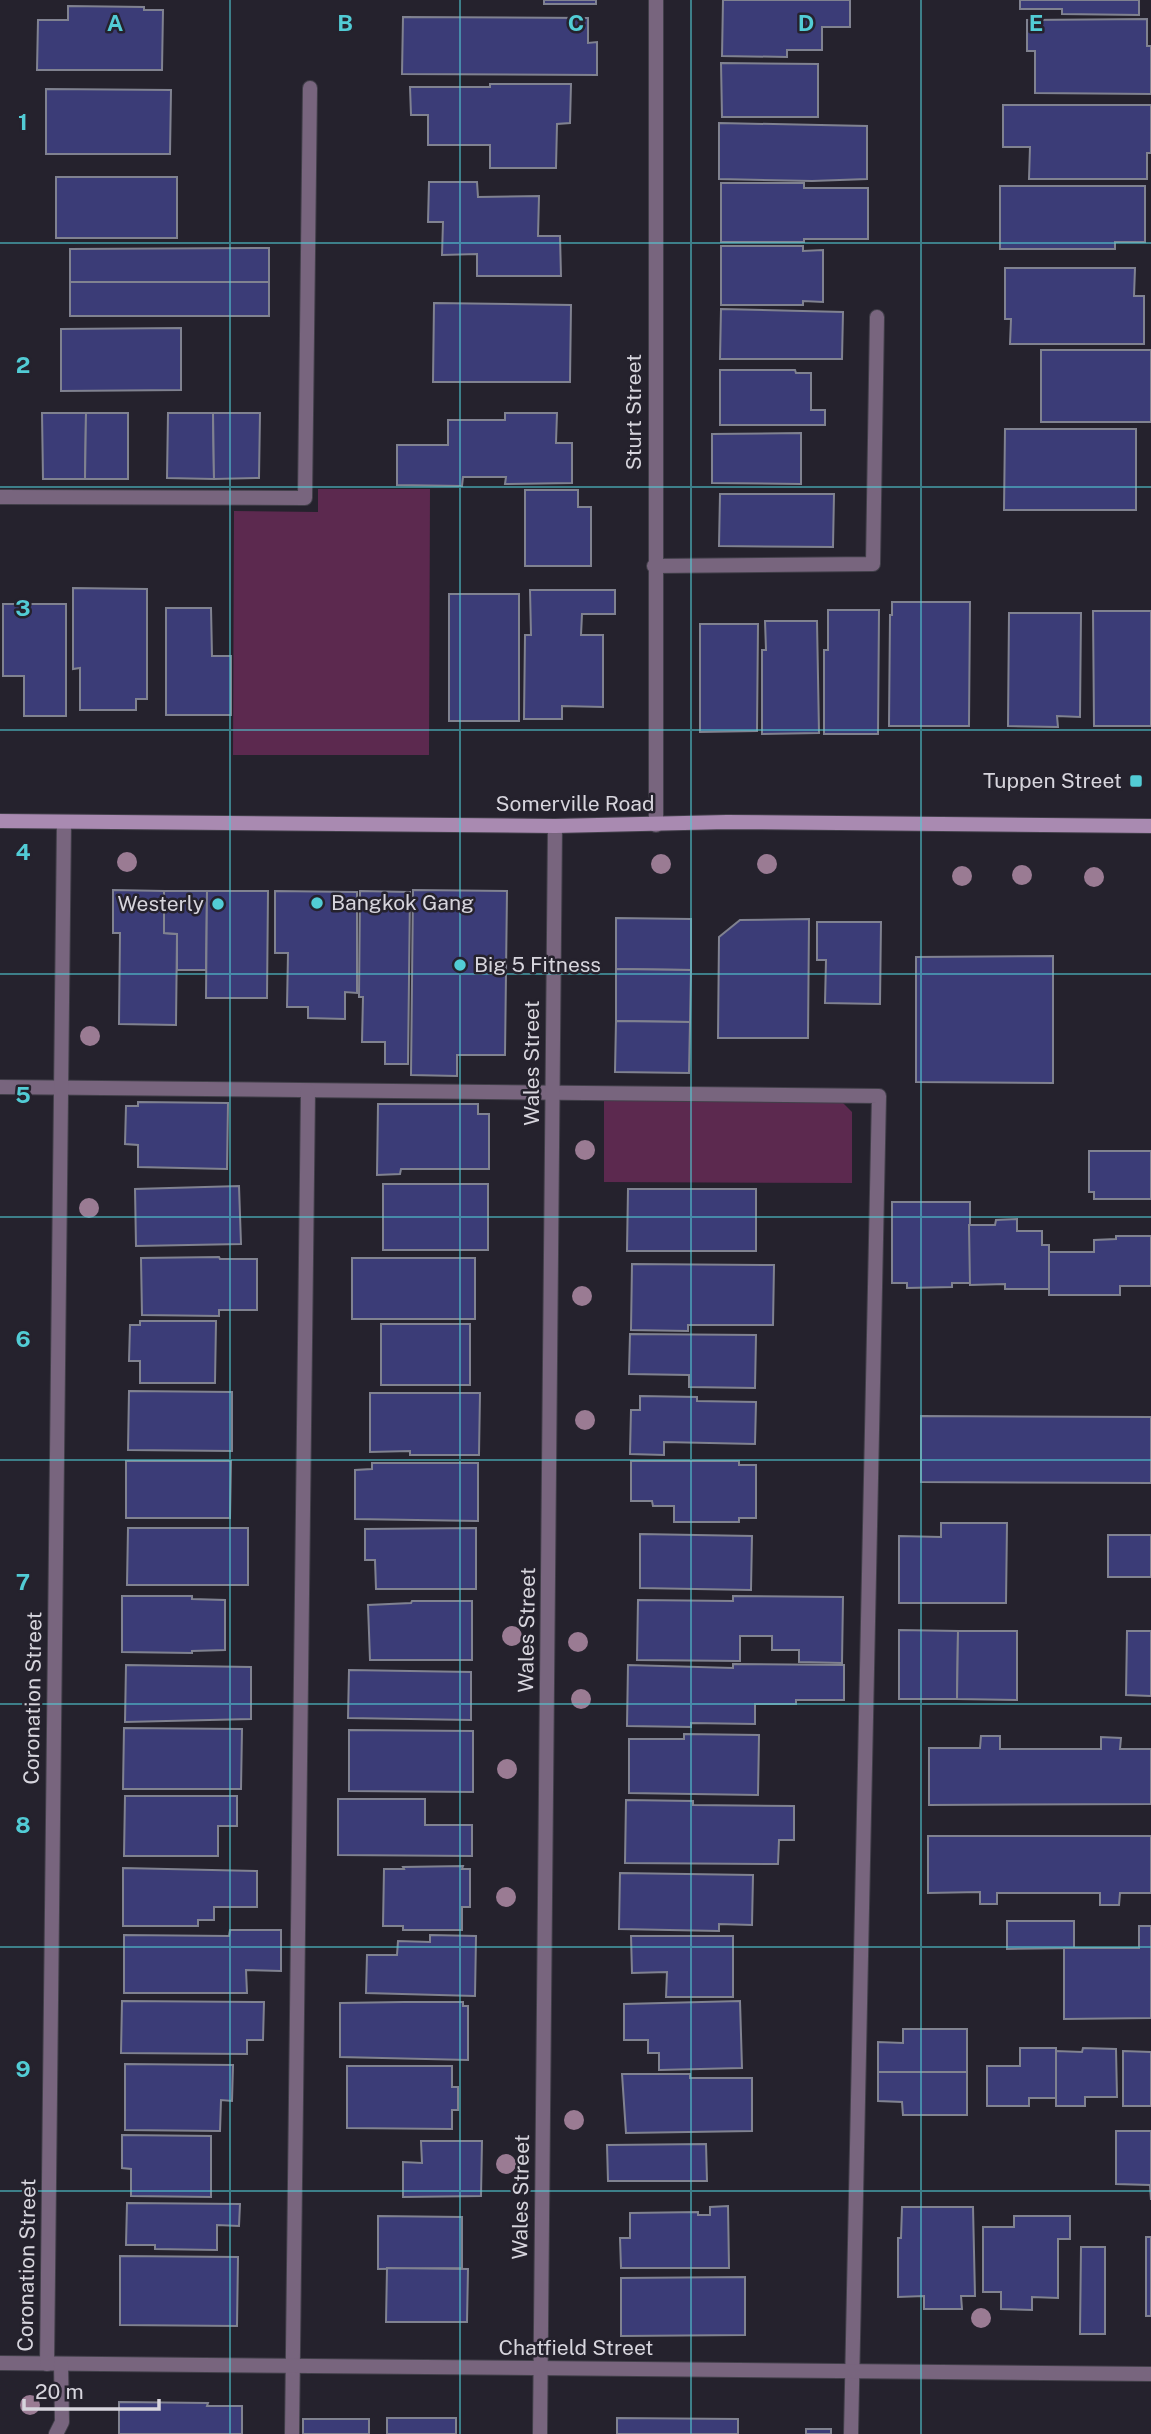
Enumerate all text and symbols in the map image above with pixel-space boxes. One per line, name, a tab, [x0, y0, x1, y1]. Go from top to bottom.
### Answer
text: A	[107, 9, 124, 36]
text: B	[337, 9, 353, 36]
text: C	[568, 9, 584, 36]
text: D	[798, 9, 814, 36]
text: E	[1029, 9, 1043, 36]
text: 1	[18, 108, 28, 135]
text: 2	[16, 351, 30, 378]
street label: Sturt Street	[621, 354, 646, 470]
text: 3	[15, 594, 31, 621]
place label: Tuppen Street	[983, 768, 1122, 793]
marker: Tuppen Street	[1128, 773, 1144, 789]
street label: Somerville Road	[496, 791, 654, 816]
text: 4	[15, 838, 31, 865]
place label: Bangkok Gang	[331, 890, 474, 915]
place label: Westerly	[118, 891, 204, 916]
marker: Bangkok Gang	[309, 895, 325, 911]
marker: Westerly	[210, 896, 226, 912]
place label: Big 5 Fitness	[474, 952, 601, 977]
marker: Big 5 Fitness	[452, 957, 468, 973]
street label: Wales Street	[519, 1000, 544, 1126]
text: 5	[15, 1081, 31, 1108]
text: 6	[15, 1325, 31, 1352]
street label: Wales Street	[513, 1567, 540, 1693]
text: 7	[16, 1568, 30, 1595]
street label: Coronation Street	[18, 1611, 47, 1785]
text: 8	[15, 1811, 31, 1838]
text: 9	[15, 2055, 31, 2082]
street label: Wales Street	[507, 2134, 534, 2260]
street label: Coronation Street	[12, 2178, 41, 2352]
street label: Chatfield Street	[498, 2335, 654, 2360]
scale bar	[24, 2368, 159, 2412]
text: 20 m	[35, 2379, 84, 2404]

